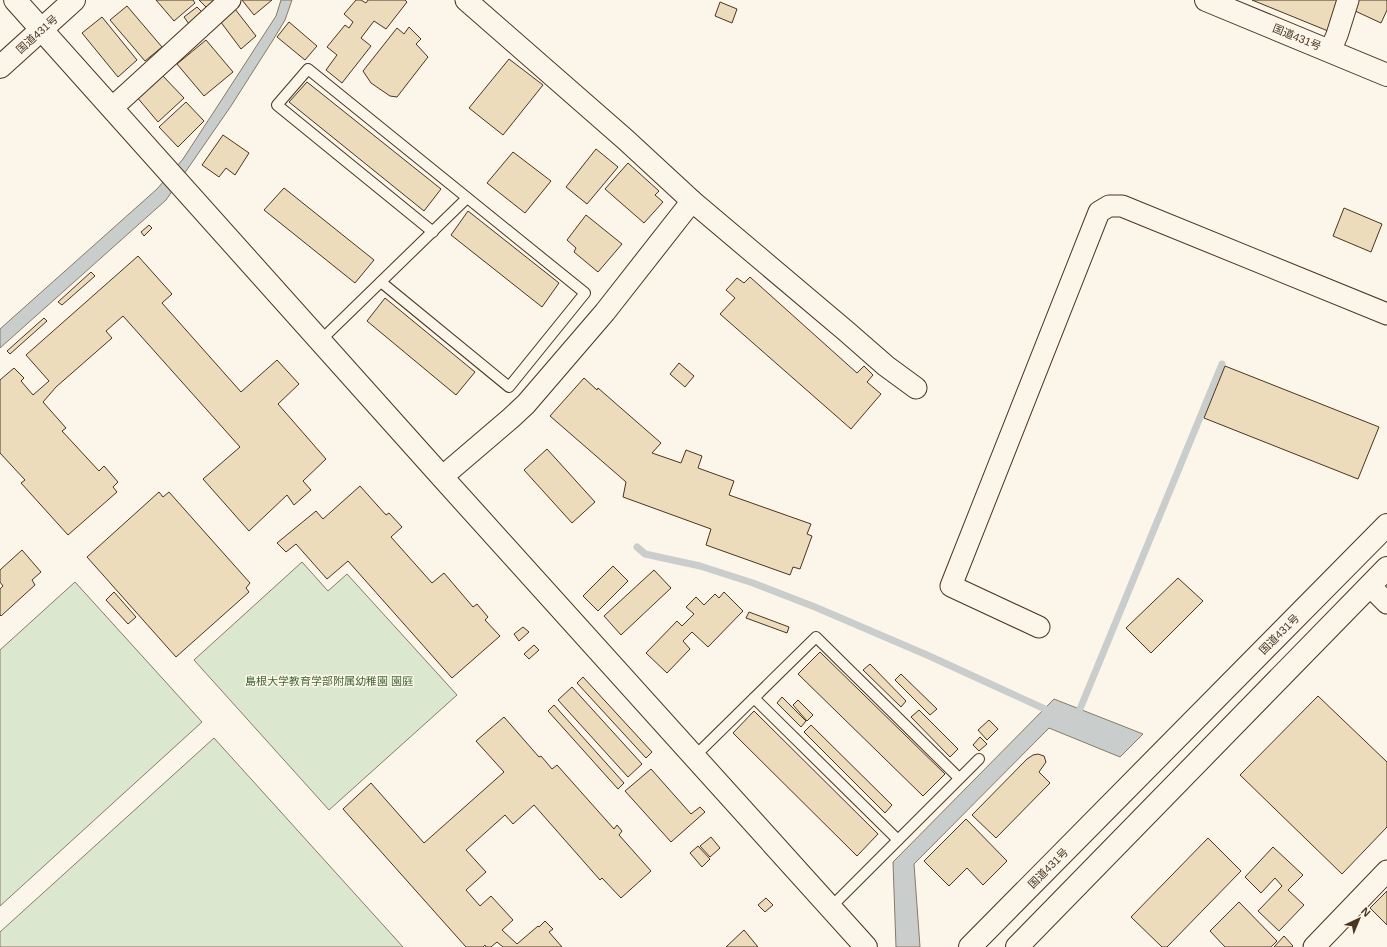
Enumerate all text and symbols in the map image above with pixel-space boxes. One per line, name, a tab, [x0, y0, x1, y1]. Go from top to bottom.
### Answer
street label: 国道431号	[14, 12, 60, 56]
street label: 国道431号	[1271, 22, 1323, 52]
street label: 国道431号	[1257, 612, 1301, 656]
park label: 島根大学教育学部附属幼稚園 園庭	[245, 675, 413, 687]
street label: 国道431号	[1026, 846, 1070, 890]
north arrow	[1339, 899, 1379, 939]
text: N	[1359, 905, 1373, 919]

